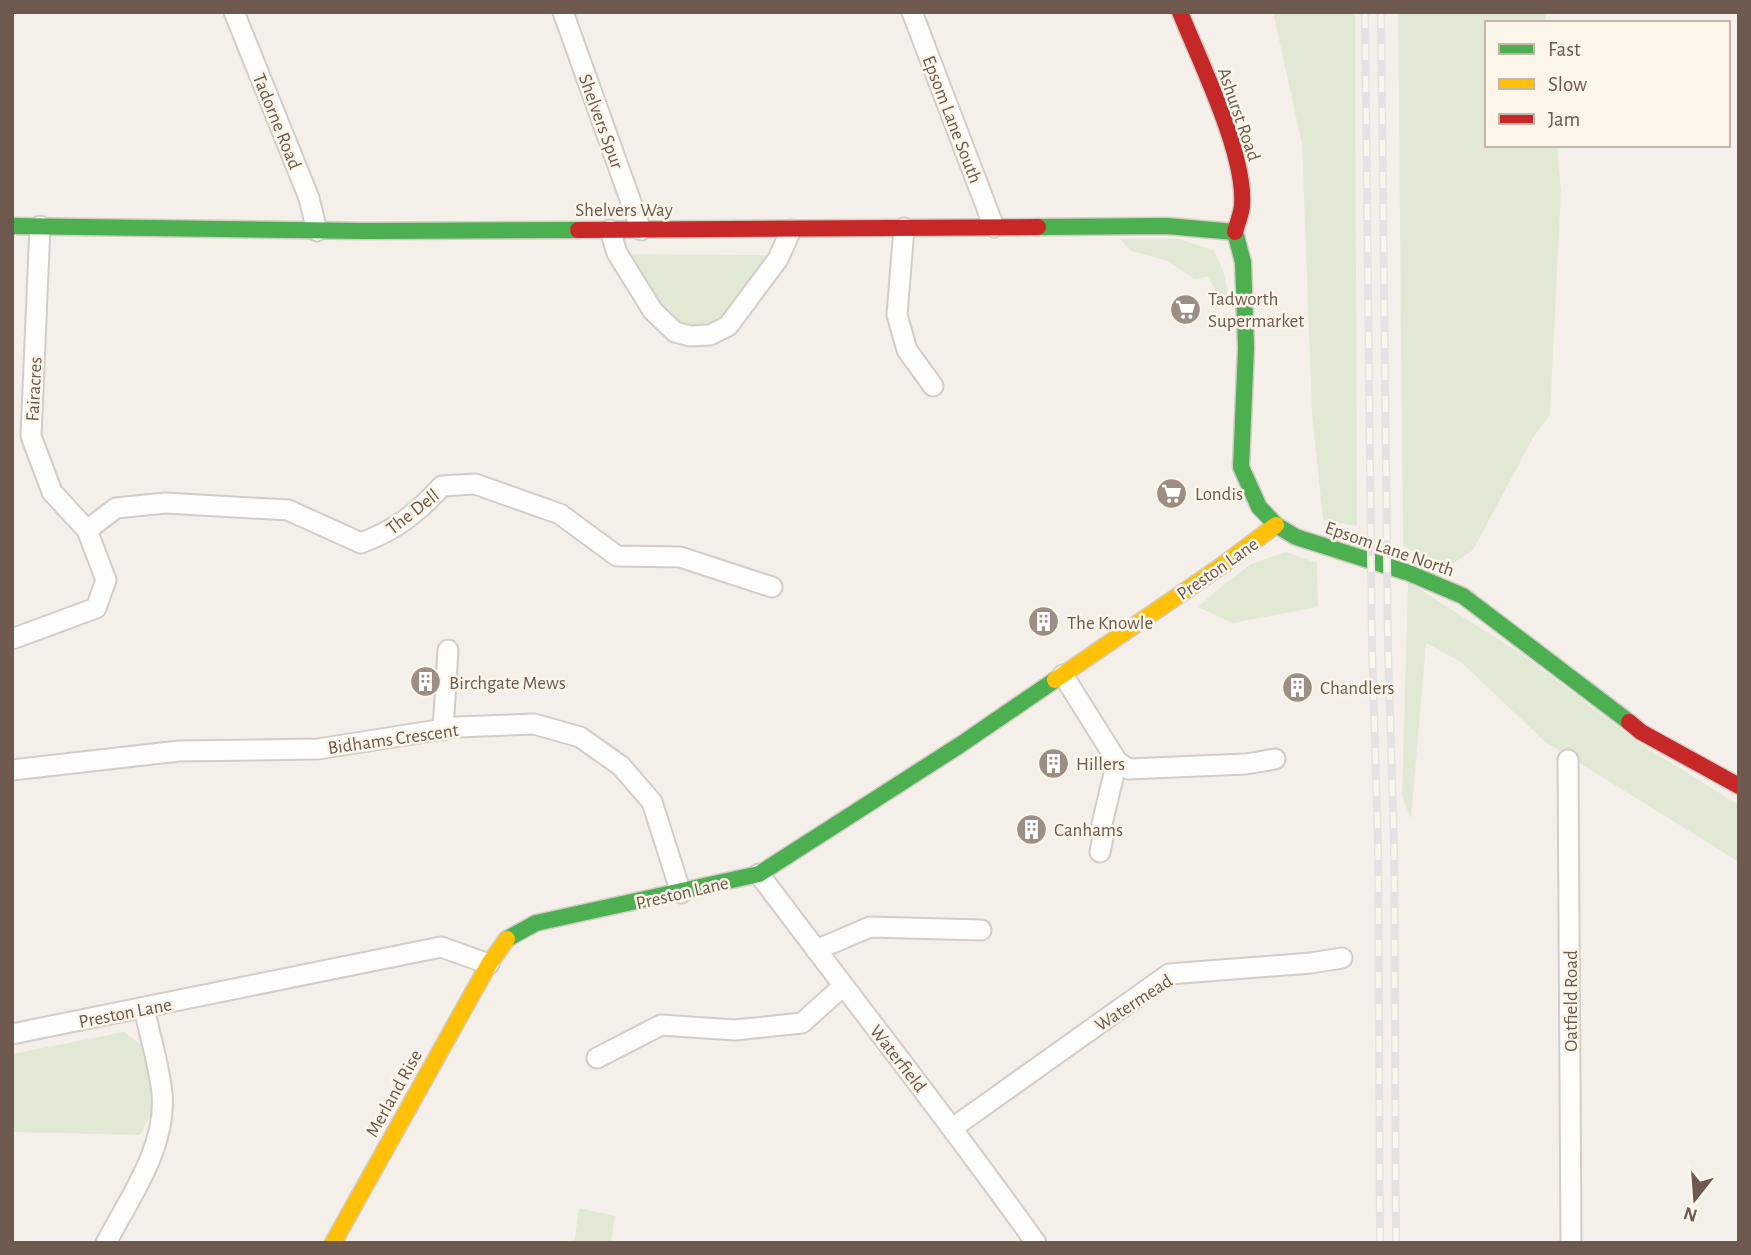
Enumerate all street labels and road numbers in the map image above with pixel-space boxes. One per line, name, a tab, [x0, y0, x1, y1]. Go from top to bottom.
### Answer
street label: Epsom Lane South	[919, 53, 985, 186]
street label: Ashurst Road	[1214, 65, 1263, 164]
street label: Tadorne Road	[249, 71, 304, 172]
street label: Shelvers Spur	[575, 72, 626, 171]
street label: Shelvers Way	[575, 201, 673, 220]
street label: Fairacres	[23, 356, 46, 422]
street label: The Dell	[383, 486, 443, 539]
street label: Epsom Lane North	[1322, 518, 1457, 580]
street label: Preston Lane	[1174, 534, 1262, 604]
street label: Bidhams Crescent	[327, 721, 460, 758]
street label: Preston Lane	[634, 874, 730, 913]
street label: Oatfield Road	[1562, 950, 1581, 1052]
street label: Watermead	[1092, 971, 1176, 1035]
street label: Preston Lane	[77, 995, 173, 1032]
street label: Waterfield	[866, 1022, 930, 1096]
street label: Merland Rise	[363, 1047, 426, 1141]

